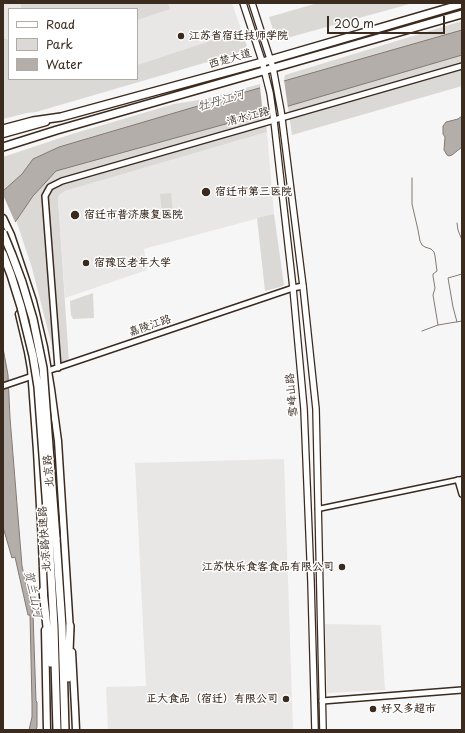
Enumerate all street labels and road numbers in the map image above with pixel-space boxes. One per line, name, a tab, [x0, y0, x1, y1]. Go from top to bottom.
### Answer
street label: 西楚大道	[207, 47, 253, 71]
street label: 清水江路	[225, 105, 271, 129]
street label: 嘉陵江路	[127, 313, 173, 339]
street label: 雪峰山路	[284, 373, 300, 417]
street label: 北京路	[41, 454, 57, 488]
street label: 北京路快速路	[36, 506, 54, 572]

